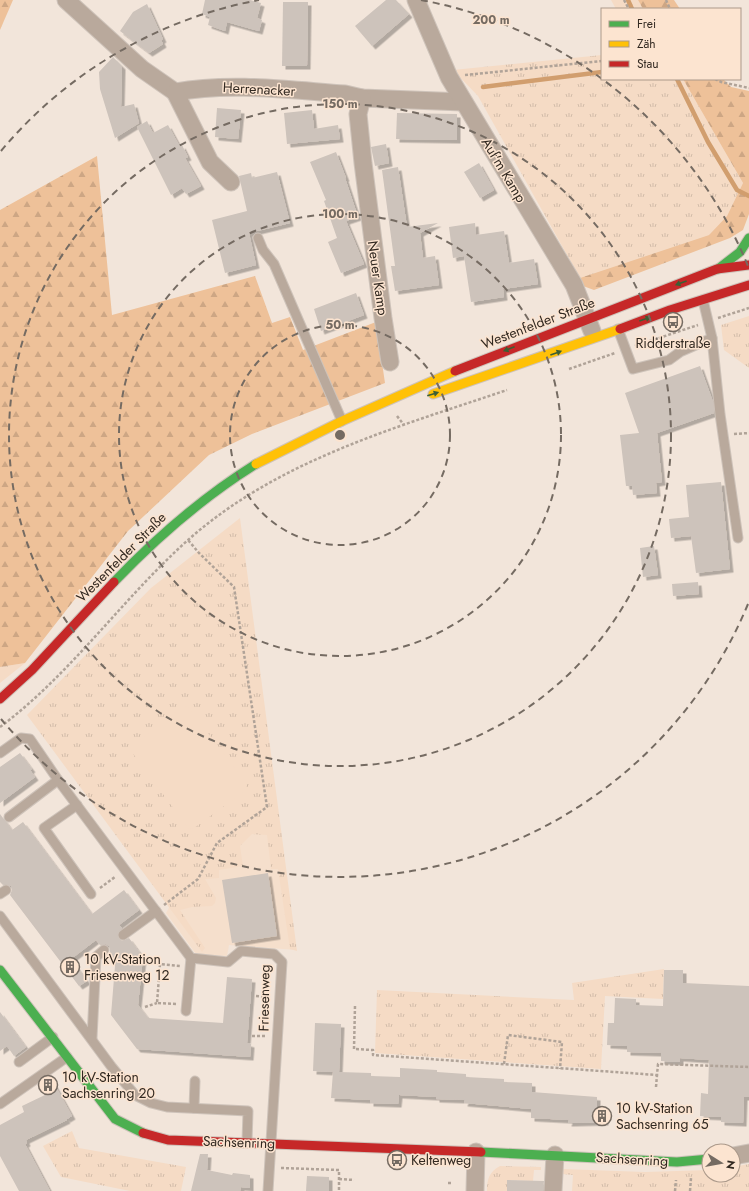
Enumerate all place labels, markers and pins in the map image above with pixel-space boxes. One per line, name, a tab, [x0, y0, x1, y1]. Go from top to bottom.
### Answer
bus stop icon: Ridderstraße	[662, 311, 684, 333]
place label: Ridderstraße	[635, 333, 711, 353]
centre of rings	[333, 428, 347, 442]
place label: 10 kV-Station Friesenweg 12	[84, 949, 170, 985]
building icon: 10 kV-Station Friesenweg 12	[59, 956, 81, 978]
place label: 10 kV-Station Sachsenring 20	[62, 1067, 155, 1103]
building icon: 10 kV-Station Sachsenring 20	[37, 1074, 59, 1096]
place label: 10 kV-Station Sachsenring 65	[616, 1098, 709, 1134]
building icon: 10 kV-Station Sachsenring 65	[591, 1105, 613, 1127]
bus stop icon: Keltenweg	[386, 1149, 408, 1171]
place label: Keltenweg	[411, 1150, 471, 1170]

